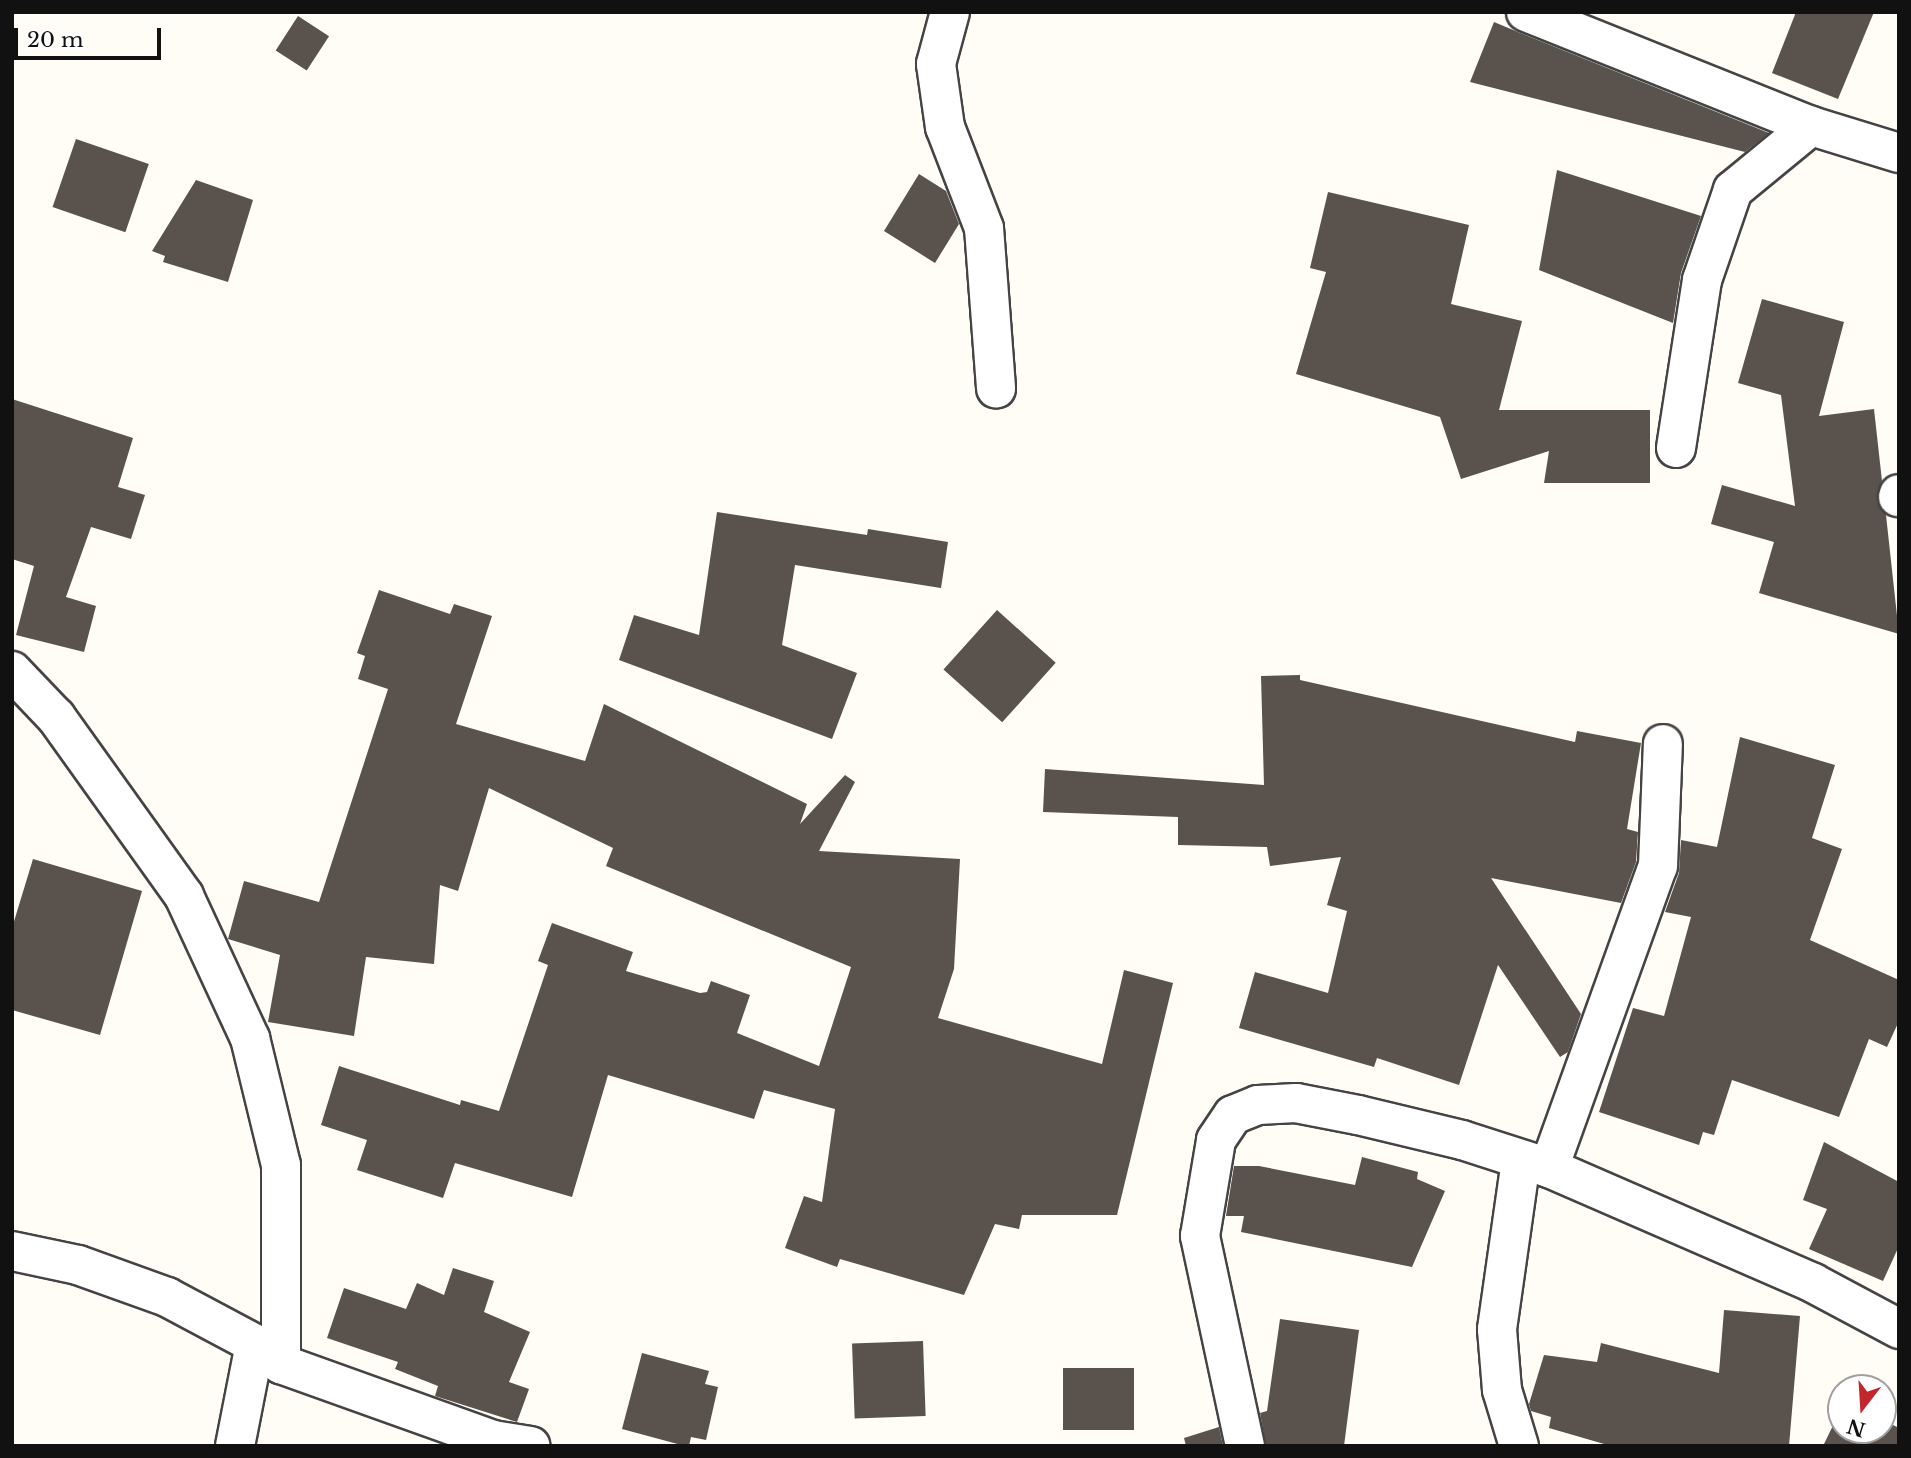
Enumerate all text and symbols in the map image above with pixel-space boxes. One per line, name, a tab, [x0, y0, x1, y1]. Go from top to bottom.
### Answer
scale bar	[18, 14, 164, 58]
text: 20 m	[27, 27, 84, 53]
north arrow	[1827, 1374, 1897, 1444]
text: N	[1844, 1414, 1868, 1441]

